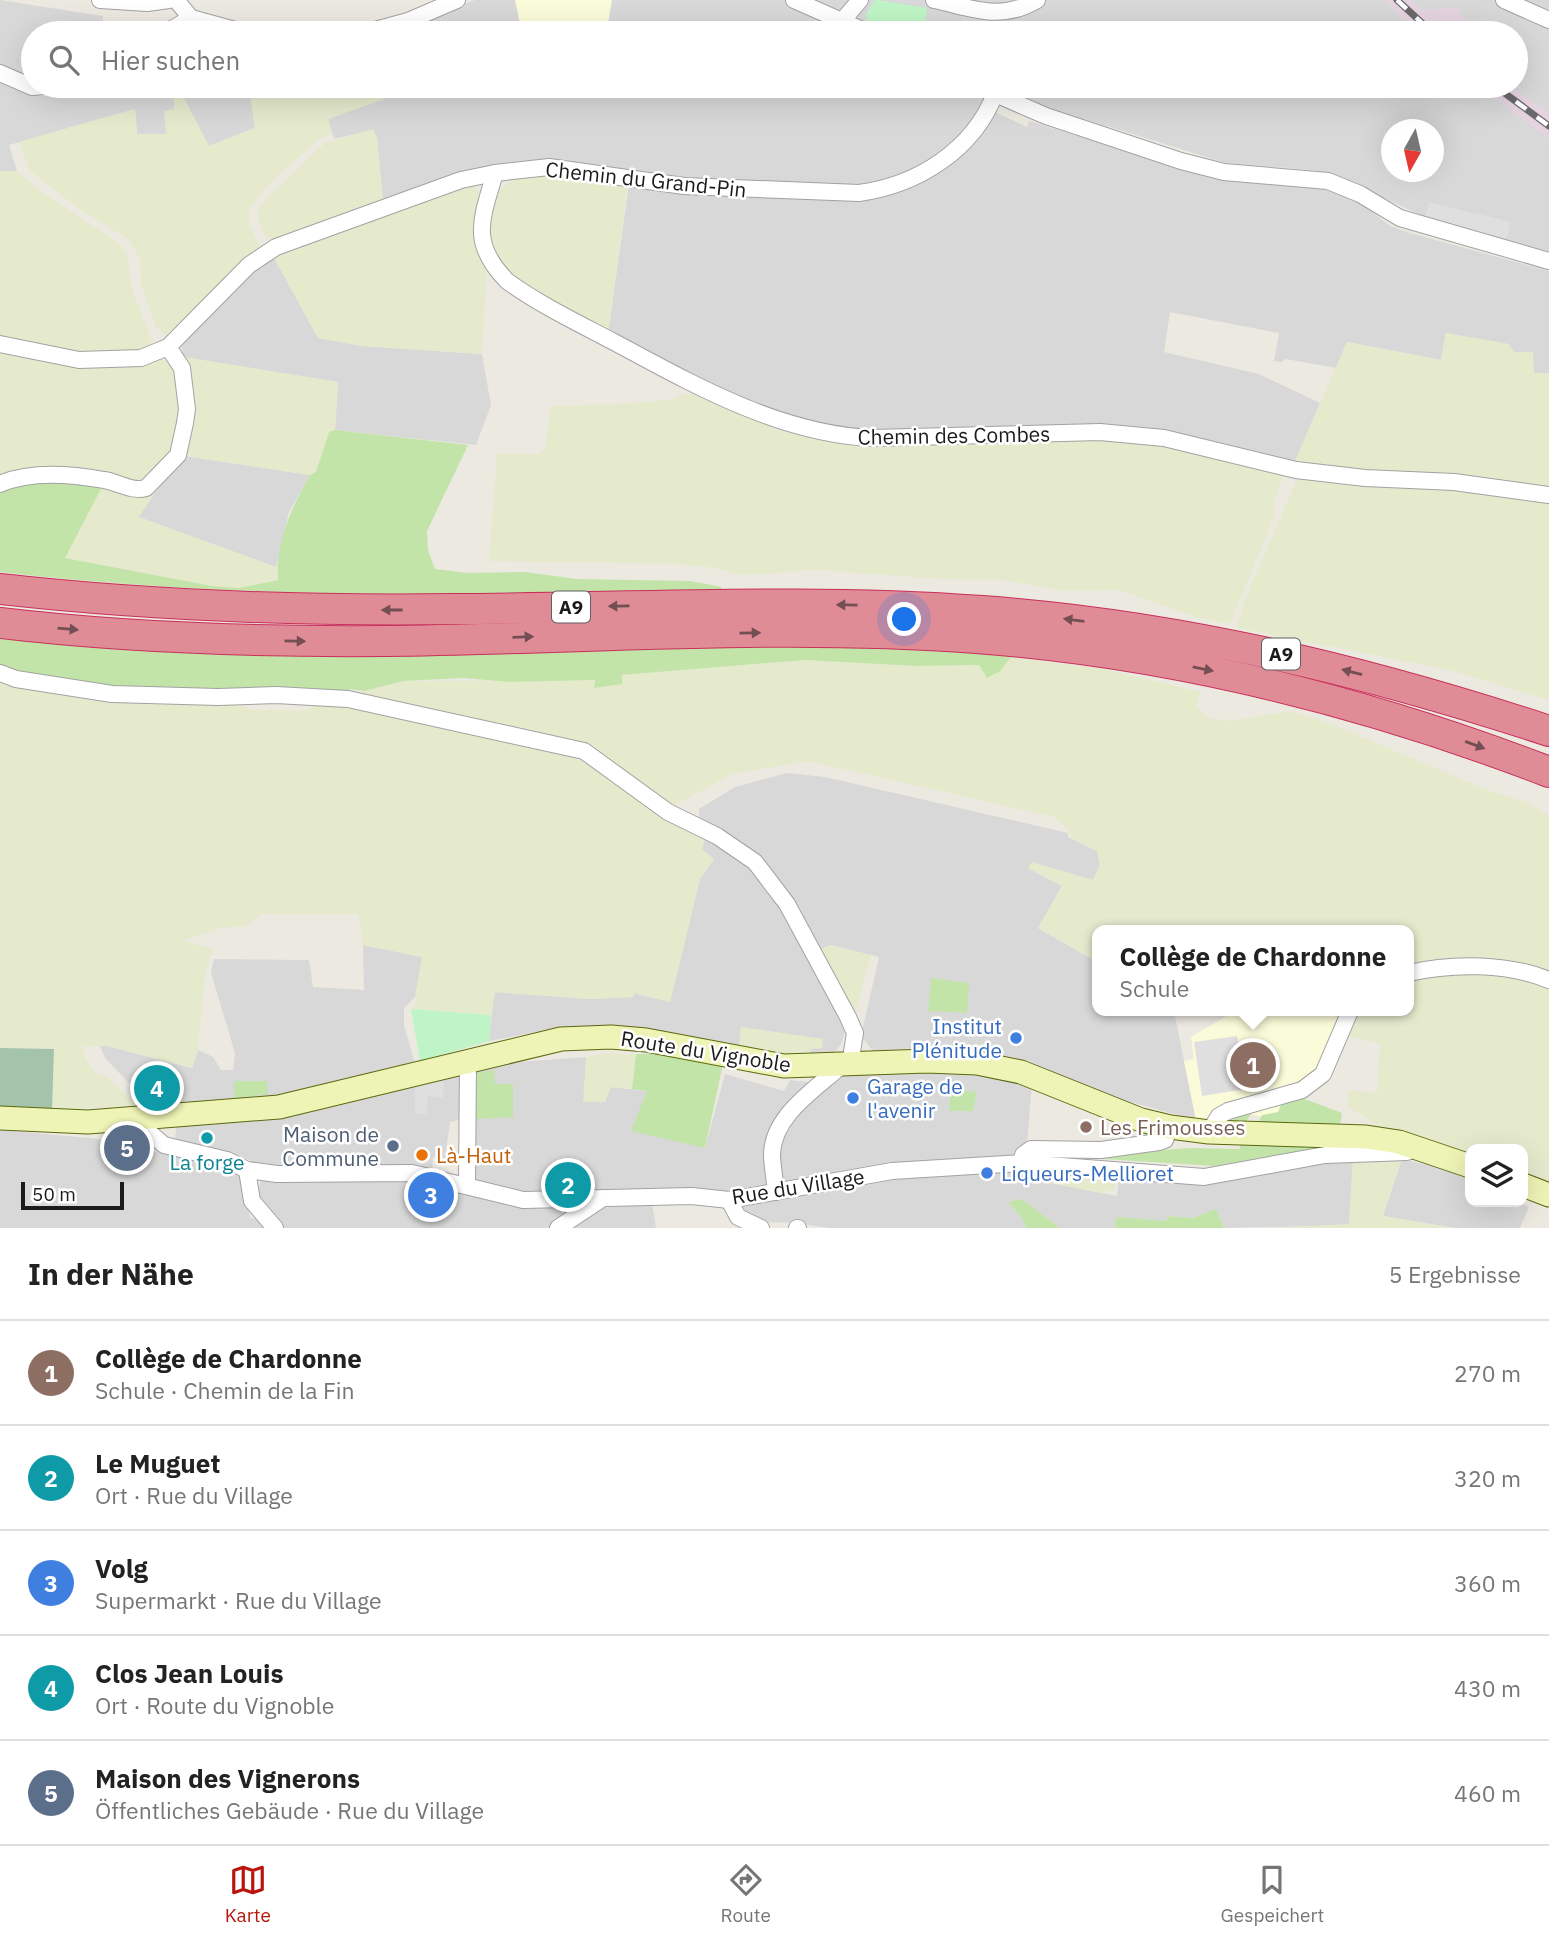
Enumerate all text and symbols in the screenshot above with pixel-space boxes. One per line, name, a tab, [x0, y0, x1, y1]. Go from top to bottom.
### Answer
search box	[21, 21, 1528, 98]
icon: search	[45, 41, 83, 79]
text: Hier suchen	[101, 43, 240, 77]
north arrow	[1381, 119, 1444, 182]
street label: Chemin du Grand-Pin	[544, 155, 748, 203]
street label: Chemin des Combes	[857, 419, 1051, 451]
road number: A9	[552, 592, 590, 622]
one-way arrow	[835, 599, 857, 611]
one-way arrow	[608, 600, 630, 612]
your location	[887, 602, 921, 636]
one-way arrow	[381, 604, 403, 616]
one-way arrow	[1062, 614, 1084, 625]
one-way arrow	[57, 624, 79, 635]
one-way arrow	[739, 627, 761, 639]
one-way arrow	[512, 632, 534, 643]
one-way arrow	[284, 635, 306, 646]
road number: A9	[1262, 638, 1300, 670]
one-way arrow	[1192, 664, 1214, 675]
one-way arrow	[1341, 666, 1363, 677]
one-way arrow	[1465, 740, 1486, 751]
popup	[1092, 925, 1414, 1016]
text: Collège de Chardonne	[1120, 939, 1386, 973]
text: Schule	[1120, 973, 1189, 1003]
place label: Institut Plénitude	[912, 1012, 1002, 1064]
street label: Route du Vignoble	[619, 1024, 793, 1078]
marker: Institut Plénitude	[1008, 1030, 1024, 1046]
pin: 1	[1230, 1039, 1276, 1091]
pin: 4	[134, 1062, 180, 1114]
place label: Garage de l'avenir	[867, 1072, 963, 1124]
marker: Garage de l'avenir	[845, 1090, 861, 1106]
place label: Les Frimousses	[1100, 1113, 1245, 1141]
marker: Les Frimousses	[1078, 1119, 1094, 1135]
place label: Maison de Commune	[282, 1120, 379, 1172]
pin: 5	[104, 1122, 150, 1174]
marker: La forge	[199, 1130, 215, 1146]
marker: Maison de Commune	[385, 1138, 401, 1154]
place label: Là-Haut	[436, 1141, 511, 1169]
map controls	[1465, 1144, 1528, 1207]
button: layers	[1465, 1144, 1528, 1207]
marker: Là-Haut	[414, 1147, 430, 1163]
place label: La forge	[170, 1148, 244, 1176]
pin: 2	[545, 1159, 591, 1211]
place label: Liqueurs-Mellioret	[1001, 1159, 1174, 1187]
street label: Rue du Village	[730, 1162, 866, 1210]
marker: Liqueurs-Mellioret	[979, 1165, 995, 1181]
pin: 3	[408, 1169, 454, 1221]
scale bar	[21, 1179, 124, 1211]
text: 50 m	[32, 1182, 76, 1206]
text: In der Nähe	[28, 1254, 194, 1293]
text: 5 Ergebnisse	[1389, 1259, 1521, 1289]
text: Collège de Chardonne	[95, 1341, 362, 1375]
text: 1	[44, 1358, 58, 1388]
text: 270 m	[1454, 1358, 1521, 1388]
text: Schule · Chemin de la Fin	[95, 1375, 355, 1405]
text: Le Muguet	[95, 1446, 220, 1480]
text: 2	[44, 1463, 58, 1493]
text: 320 m	[1454, 1463, 1521, 1493]
text: Ort · Rue du Village	[95, 1480, 293, 1510]
text: Volg	[95, 1551, 148, 1585]
text: 3	[44, 1568, 58, 1598]
text: 360 m	[1454, 1568, 1521, 1598]
text: Supermarkt · Rue du Village	[95, 1585, 382, 1615]
text: Clos Jean Louis	[95, 1656, 284, 1690]
text: 4	[44, 1673, 58, 1703]
text: 430 m	[1454, 1673, 1521, 1703]
text: Ort · Route du Vignoble	[95, 1690, 335, 1720]
text: Maison des Vignerons	[95, 1761, 360, 1795]
text: 5	[44, 1778, 58, 1808]
text: 460 m	[1454, 1778, 1521, 1808]
text: Öffentliches Gebäude · Rue du Village	[95, 1795, 484, 1825]
tab: Karte	[225, 1861, 271, 1927]
tab: Route	[721, 1861, 771, 1927]
tab: Gespeichert	[1221, 1861, 1324, 1927]

